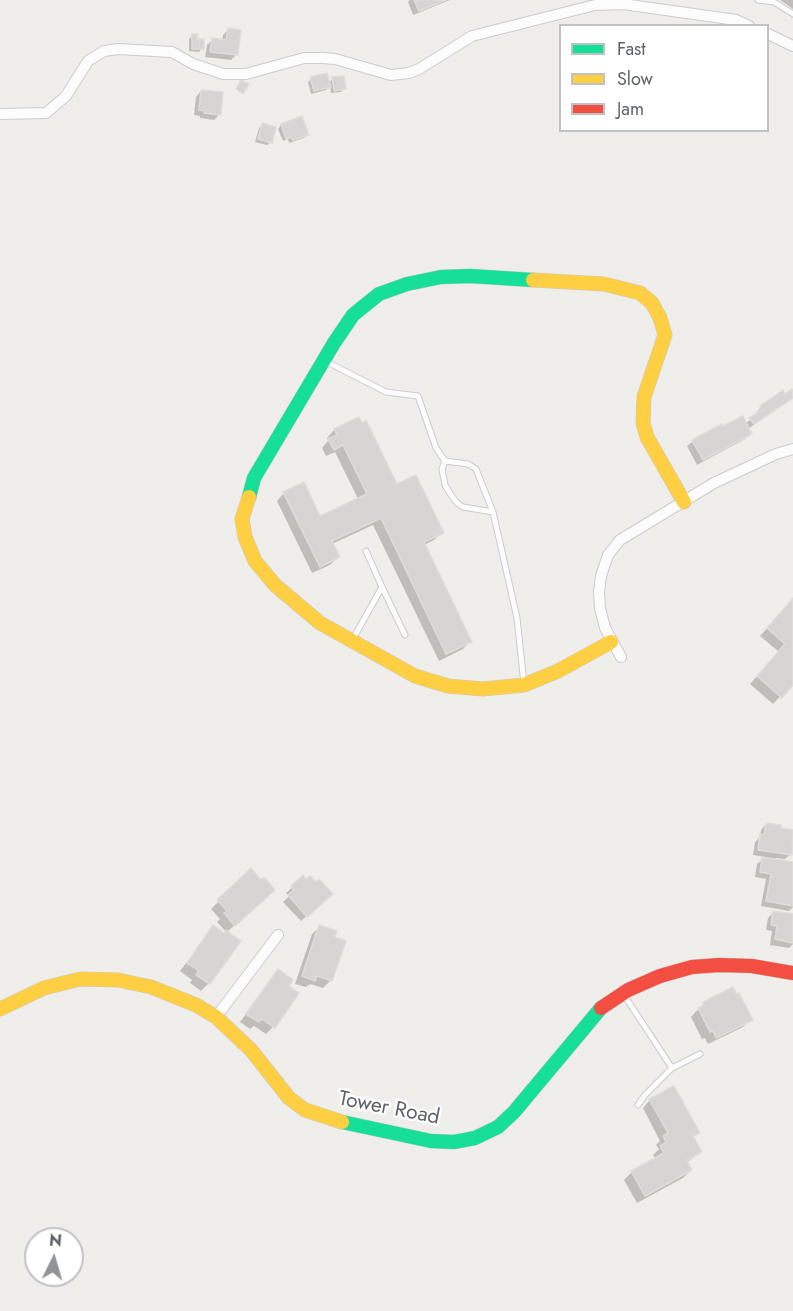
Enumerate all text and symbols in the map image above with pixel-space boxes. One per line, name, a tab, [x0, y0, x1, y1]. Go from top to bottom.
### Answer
legend	[559, 24, 769, 132]
text: Fast	[617, 36, 646, 62]
text: Slow	[617, 66, 653, 92]
text: Jam	[617, 96, 644, 122]
street label: Tower Road	[336, 1087, 442, 1131]
north arrow	[24, 1227, 84, 1287]
text: N	[48, 1229, 63, 1253]

